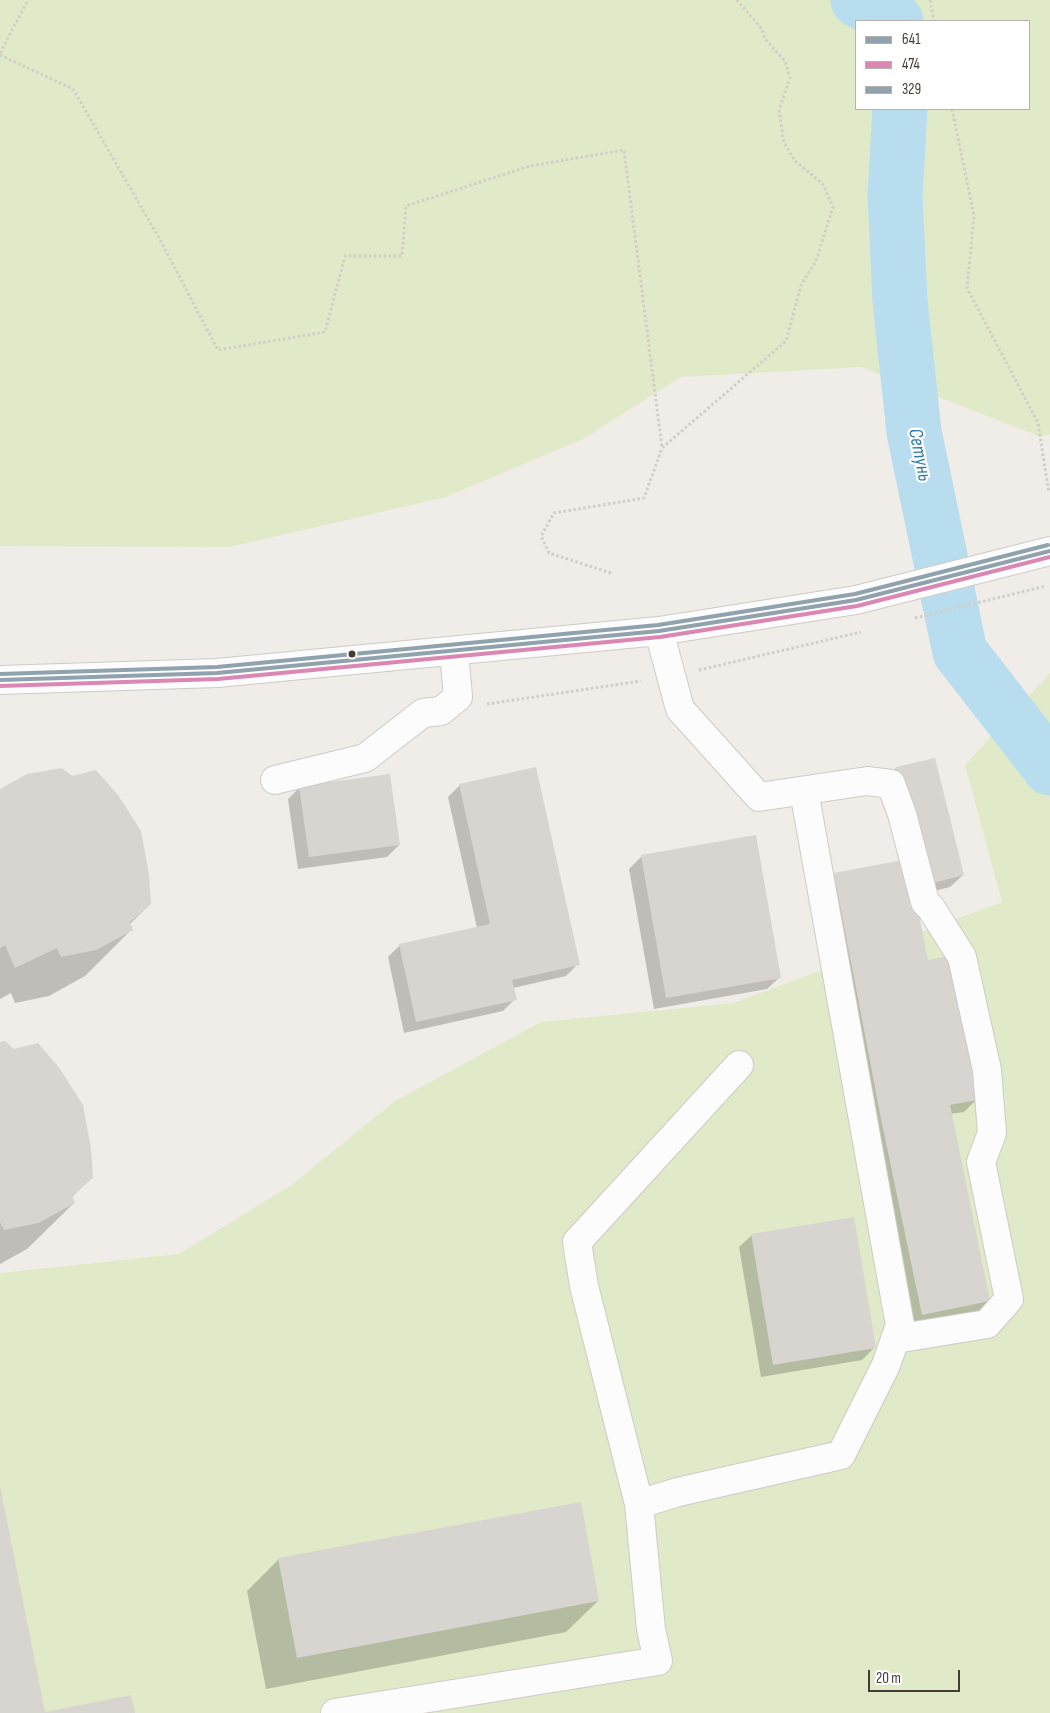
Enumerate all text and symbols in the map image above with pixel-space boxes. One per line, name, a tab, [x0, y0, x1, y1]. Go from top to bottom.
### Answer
legend	[855, 20, 1030, 110]
text: 641	[902, 30, 920, 49]
text: 474	[902, 55, 920, 74]
text: 329	[902, 80, 921, 99]
water label: Сетунь	[902, 427, 936, 483]
unlabelled marker	[347, 649, 357, 659]
scale bar	[870, 1660, 962, 1692]
text: 20 m	[876, 1669, 901, 1688]

